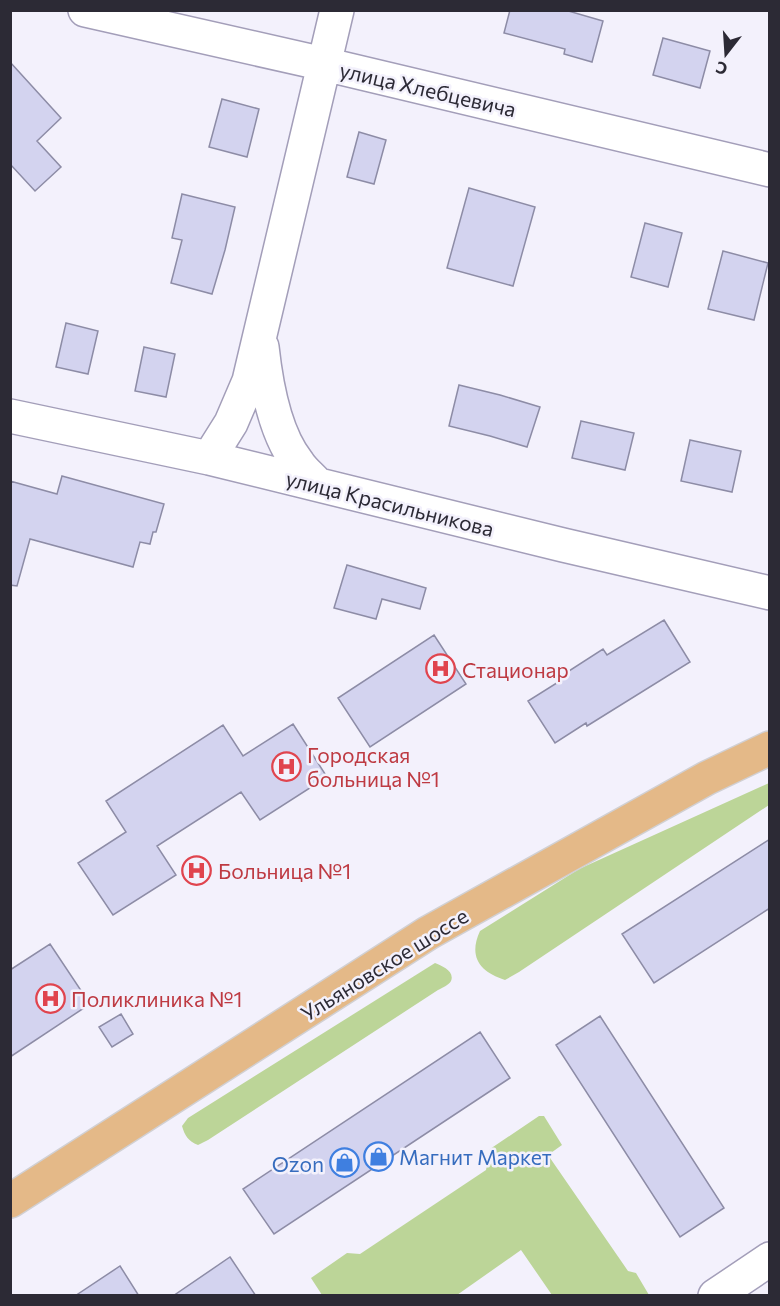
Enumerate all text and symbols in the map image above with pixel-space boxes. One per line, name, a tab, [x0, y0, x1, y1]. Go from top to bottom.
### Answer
north arrow	[696, 24, 756, 84]
street label: улица Хлебцевича	[337, 57, 519, 121]
text: С	[713, 58, 729, 80]
street label: улица Красильникова	[283, 465, 497, 541]
hospital icon: Стационар	[425, 653, 457, 685]
place label: Стационар	[462, 657, 569, 682]
place label: Городская больница №1	[307, 742, 440, 791]
hospital icon: Городская больница №1	[270, 750, 302, 782]
hospital icon: Больница №1	[181, 854, 213, 886]
place label: Больница №1	[218, 858, 351, 883]
street label: Ульяновское шоссе	[296, 902, 472, 1026]
hospital icon: Поликлиника №1	[34, 982, 66, 1014]
place label: Поликлиника №1	[71, 986, 242, 1011]
shop icon: Магнит Маркет	[362, 1140, 394, 1172]
place label: Магнит Маркет	[399, 1144, 552, 1169]
shop icon: Ozon	[329, 1147, 361, 1179]
place label: Ozon	[272, 1151, 324, 1176]

